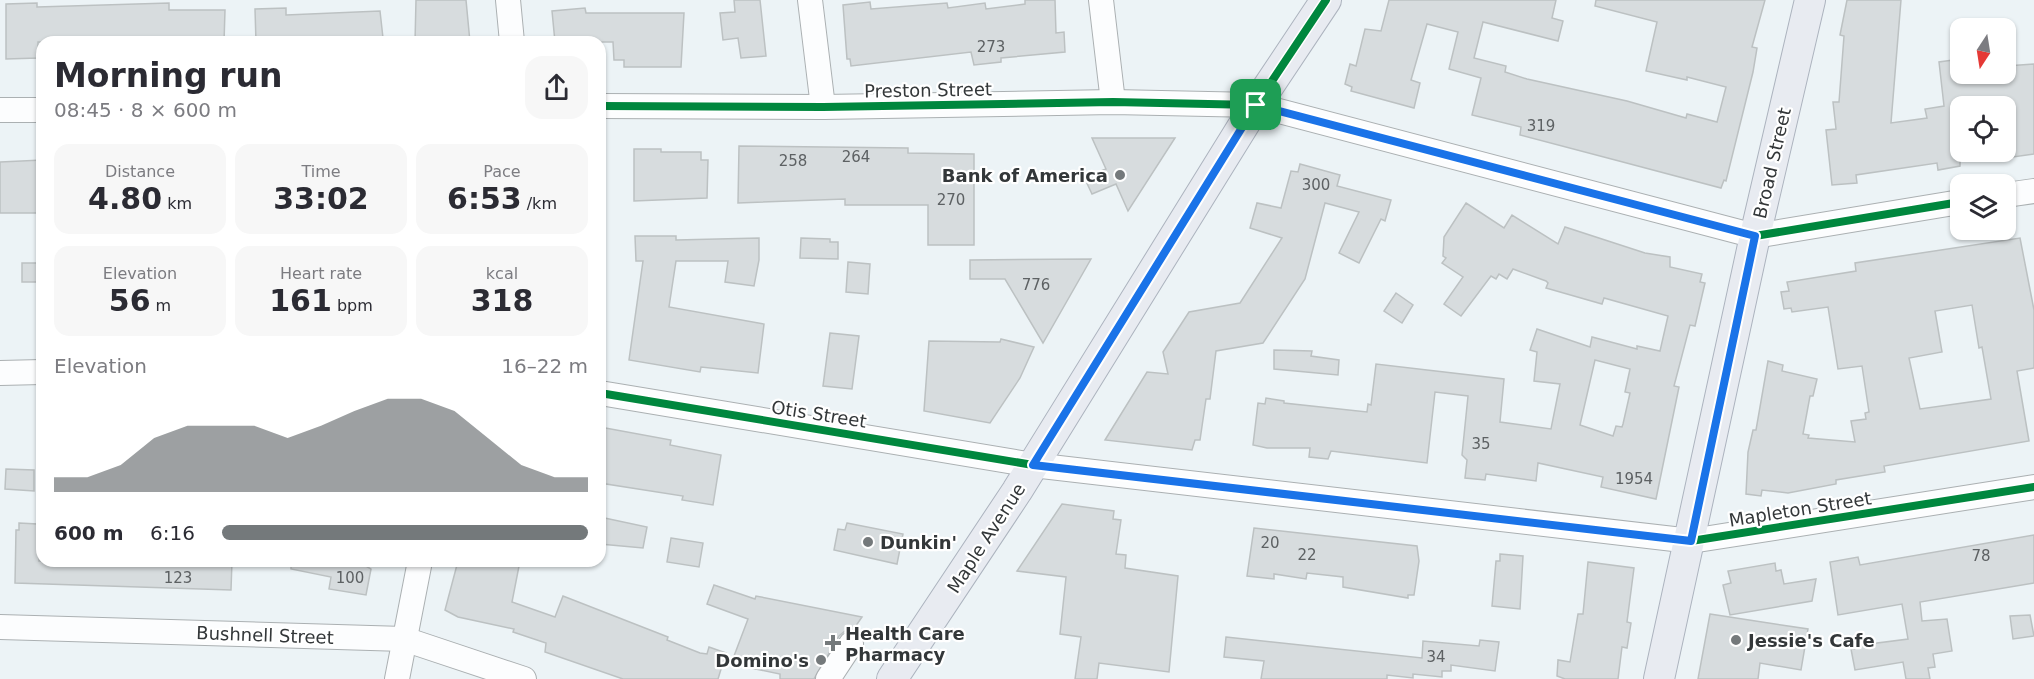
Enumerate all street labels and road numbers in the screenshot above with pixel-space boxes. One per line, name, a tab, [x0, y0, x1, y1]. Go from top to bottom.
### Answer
street label: Preston Street	[864, 78, 992, 102]
street label: Broad Street	[1749, 105, 1795, 221]
street label: Otis Street	[770, 396, 868, 432]
street label: Maple Avenue	[943, 479, 1029, 597]
street label: Mapleton Street	[1727, 487, 1873, 531]
street label: Bushnell Street	[196, 622, 334, 648]

